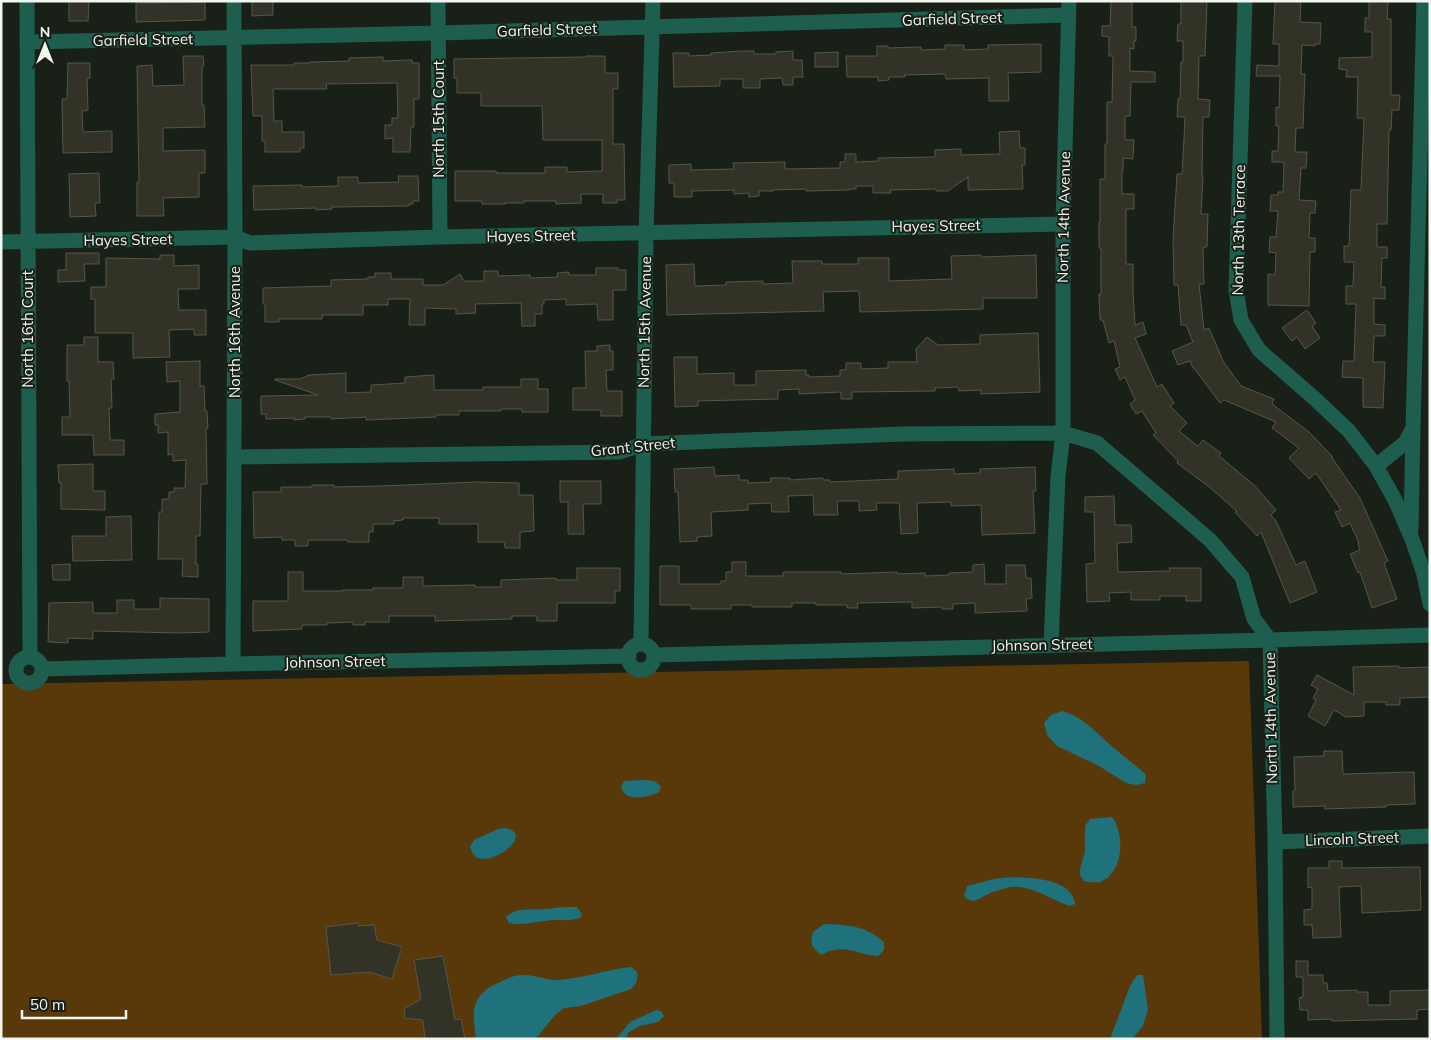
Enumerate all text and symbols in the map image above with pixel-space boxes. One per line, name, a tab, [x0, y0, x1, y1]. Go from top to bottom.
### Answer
street label: Garfield Street	[901, 7, 1003, 30]
street label: Garfield Street	[496, 18, 598, 41]
north arrow	[20, 20, 70, 70]
text: N	[40, 23, 50, 41]
street label: Garfield Street	[93, 29, 193, 50]
street label: North 15th Court	[429, 60, 448, 178]
street label: North 14th Avenue	[1053, 151, 1074, 283]
street label: North 13th Terrace	[1228, 164, 1249, 296]
street label: Hayes Street	[891, 215, 981, 236]
street label: Hayes Street	[486, 225, 576, 246]
street label: Hayes Street	[83, 229, 173, 250]
street label: North 15th Avenue	[634, 256, 655, 388]
street label: North 16th Avenue	[225, 266, 244, 398]
street label: North 16th Court	[18, 270, 37, 388]
street label: Grant Street	[590, 433, 676, 460]
street label: Johnson Street	[991, 634, 1093, 655]
street label: Johnson Street	[284, 651, 386, 672]
street label: North 14th Avenue	[1260, 652, 1281, 784]
street label: Lincoln Street	[1305, 827, 1399, 850]
scale bar	[22, 988, 126, 1020]
text: 50 m	[30, 995, 65, 1014]

